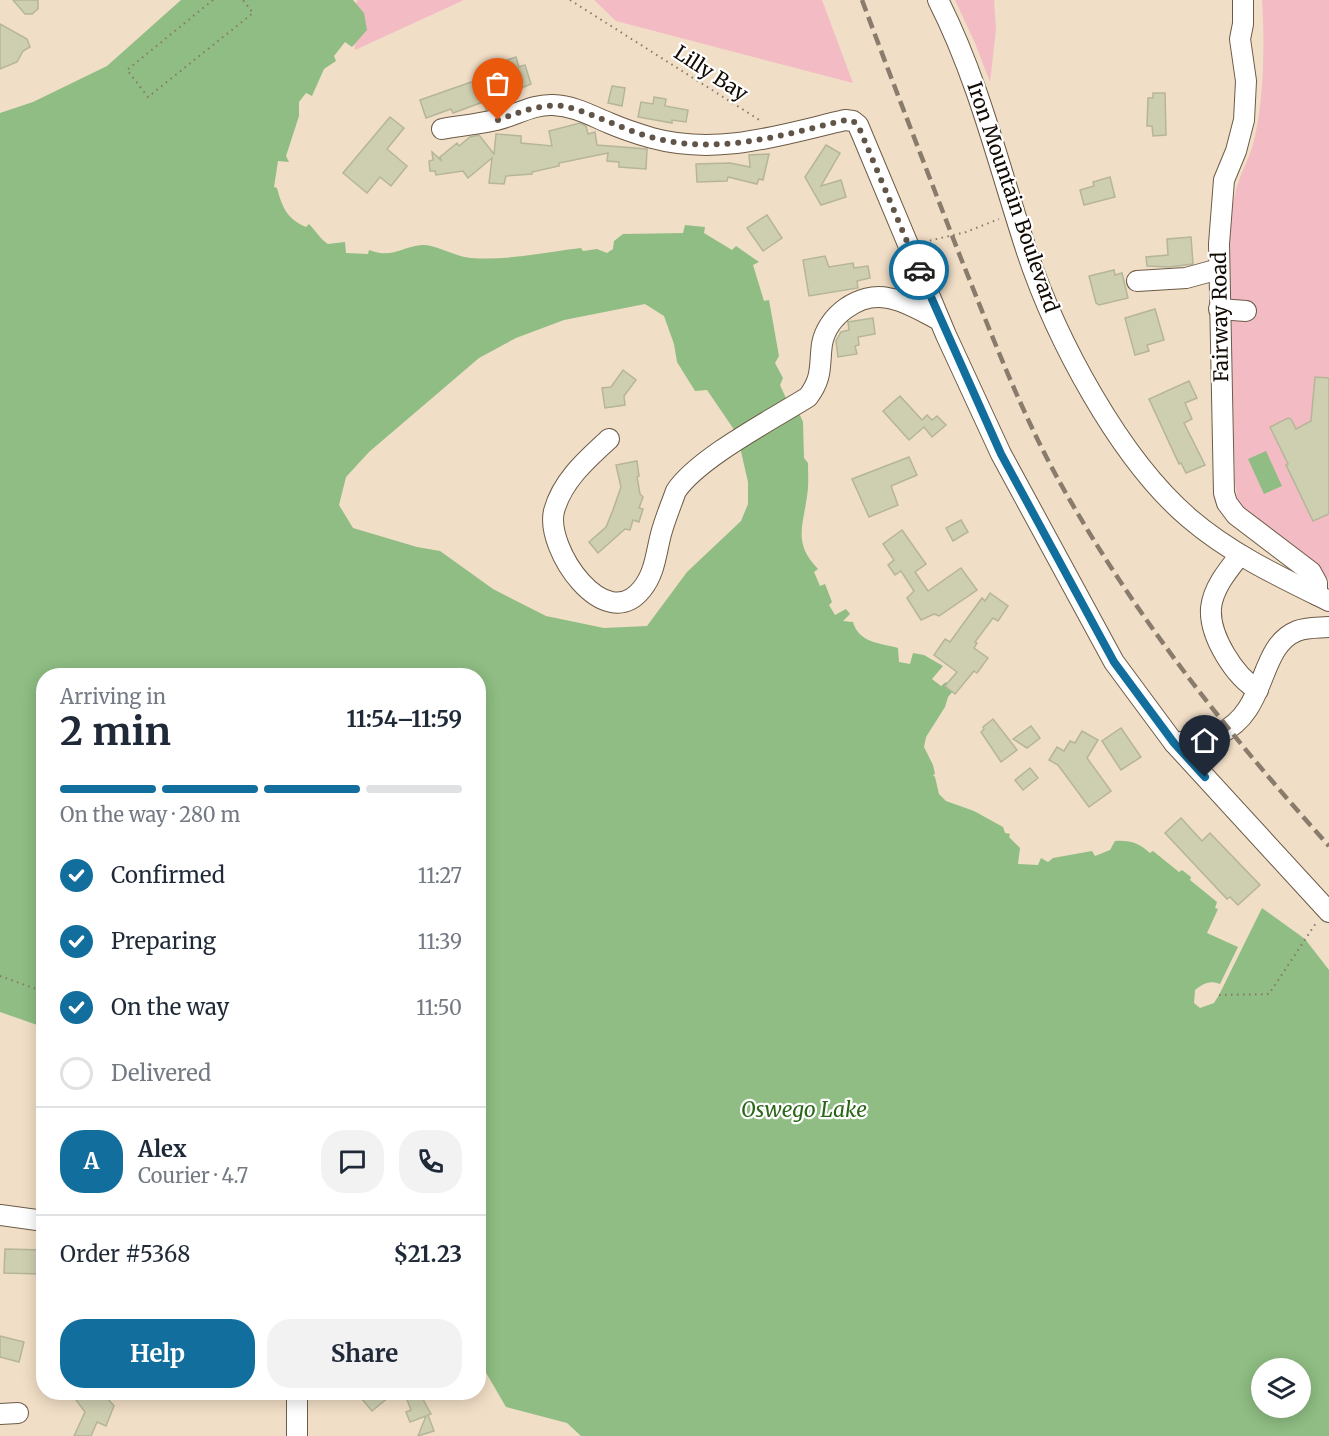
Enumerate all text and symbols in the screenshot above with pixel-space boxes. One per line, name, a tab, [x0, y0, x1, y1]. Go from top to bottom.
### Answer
street label: Lilly Bay	[670, 39, 753, 106]
pin	[472, 58, 523, 120]
icon: bag	[481, 67, 514, 100]
street label: Iron Mountain Boulevard	[962, 78, 1065, 315]
courier	[889, 240, 949, 300]
street label: Fairway Road	[1206, 252, 1233, 382]
icon: car	[903, 254, 936, 287]
text: Arriving in	[60, 684, 166, 709]
text: 11:54–11:59	[346, 705, 462, 733]
text: 2 min	[60, 707, 171, 756]
pin	[1179, 715, 1230, 777]
icon: home	[1188, 724, 1221, 757]
text: On the way · 280 m	[60, 802, 240, 827]
icon: check	[60, 859, 93, 892]
text: Confirmed	[111, 861, 225, 889]
text: 11:27	[418, 863, 462, 888]
icon: check	[60, 925, 93, 958]
text: Preparing	[111, 927, 216, 955]
text: 11:39	[418, 929, 462, 954]
icon: check	[60, 991, 93, 1024]
text: On the way	[111, 993, 229, 1021]
text: 11:50	[416, 995, 462, 1020]
text: Delivered	[111, 1059, 211, 1087]
water label: Oswego Lake	[741, 1096, 867, 1123]
button: chat	[321, 1130, 384, 1193]
button: phone	[399, 1130, 462, 1193]
text: Alex	[138, 1135, 187, 1163]
text: A	[84, 1147, 99, 1175]
text: Courier · 4.7	[138, 1163, 248, 1188]
text: Order #5368	[60, 1240, 190, 1268]
text: $21.23	[394, 1240, 462, 1268]
button: Help	[60, 1319, 255, 1388]
button: Share	[267, 1319, 462, 1388]
map controls	[1251, 1358, 1311, 1418]
button: layers	[1251, 1358, 1311, 1418]

